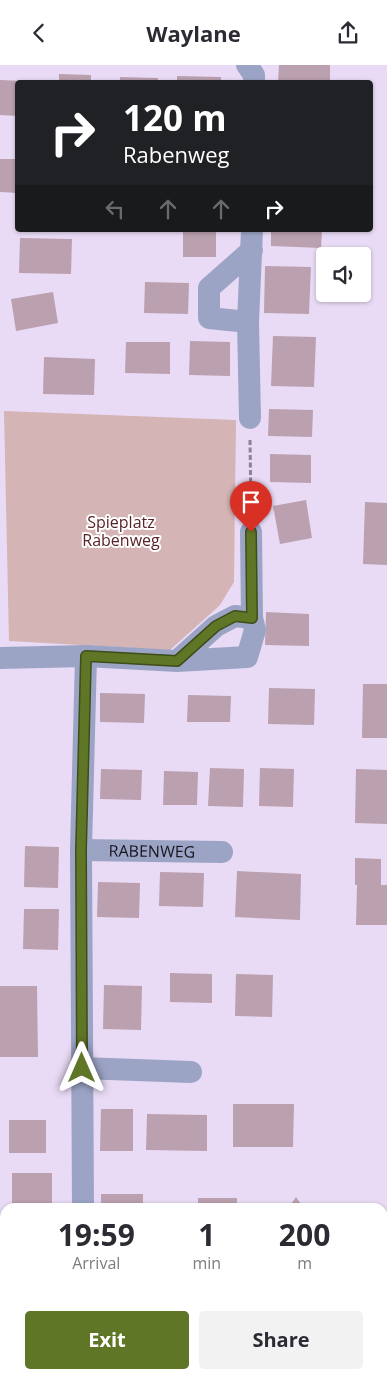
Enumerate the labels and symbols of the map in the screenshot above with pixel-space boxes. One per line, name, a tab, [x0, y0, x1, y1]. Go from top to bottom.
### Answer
pin	[230, 481, 272, 532]
park label: Spieplatz Rabenweg	[82, 511, 160, 551]
street label: RABENWEG	[109, 839, 195, 863]
position arrow	[55, 1041, 107, 1093]

